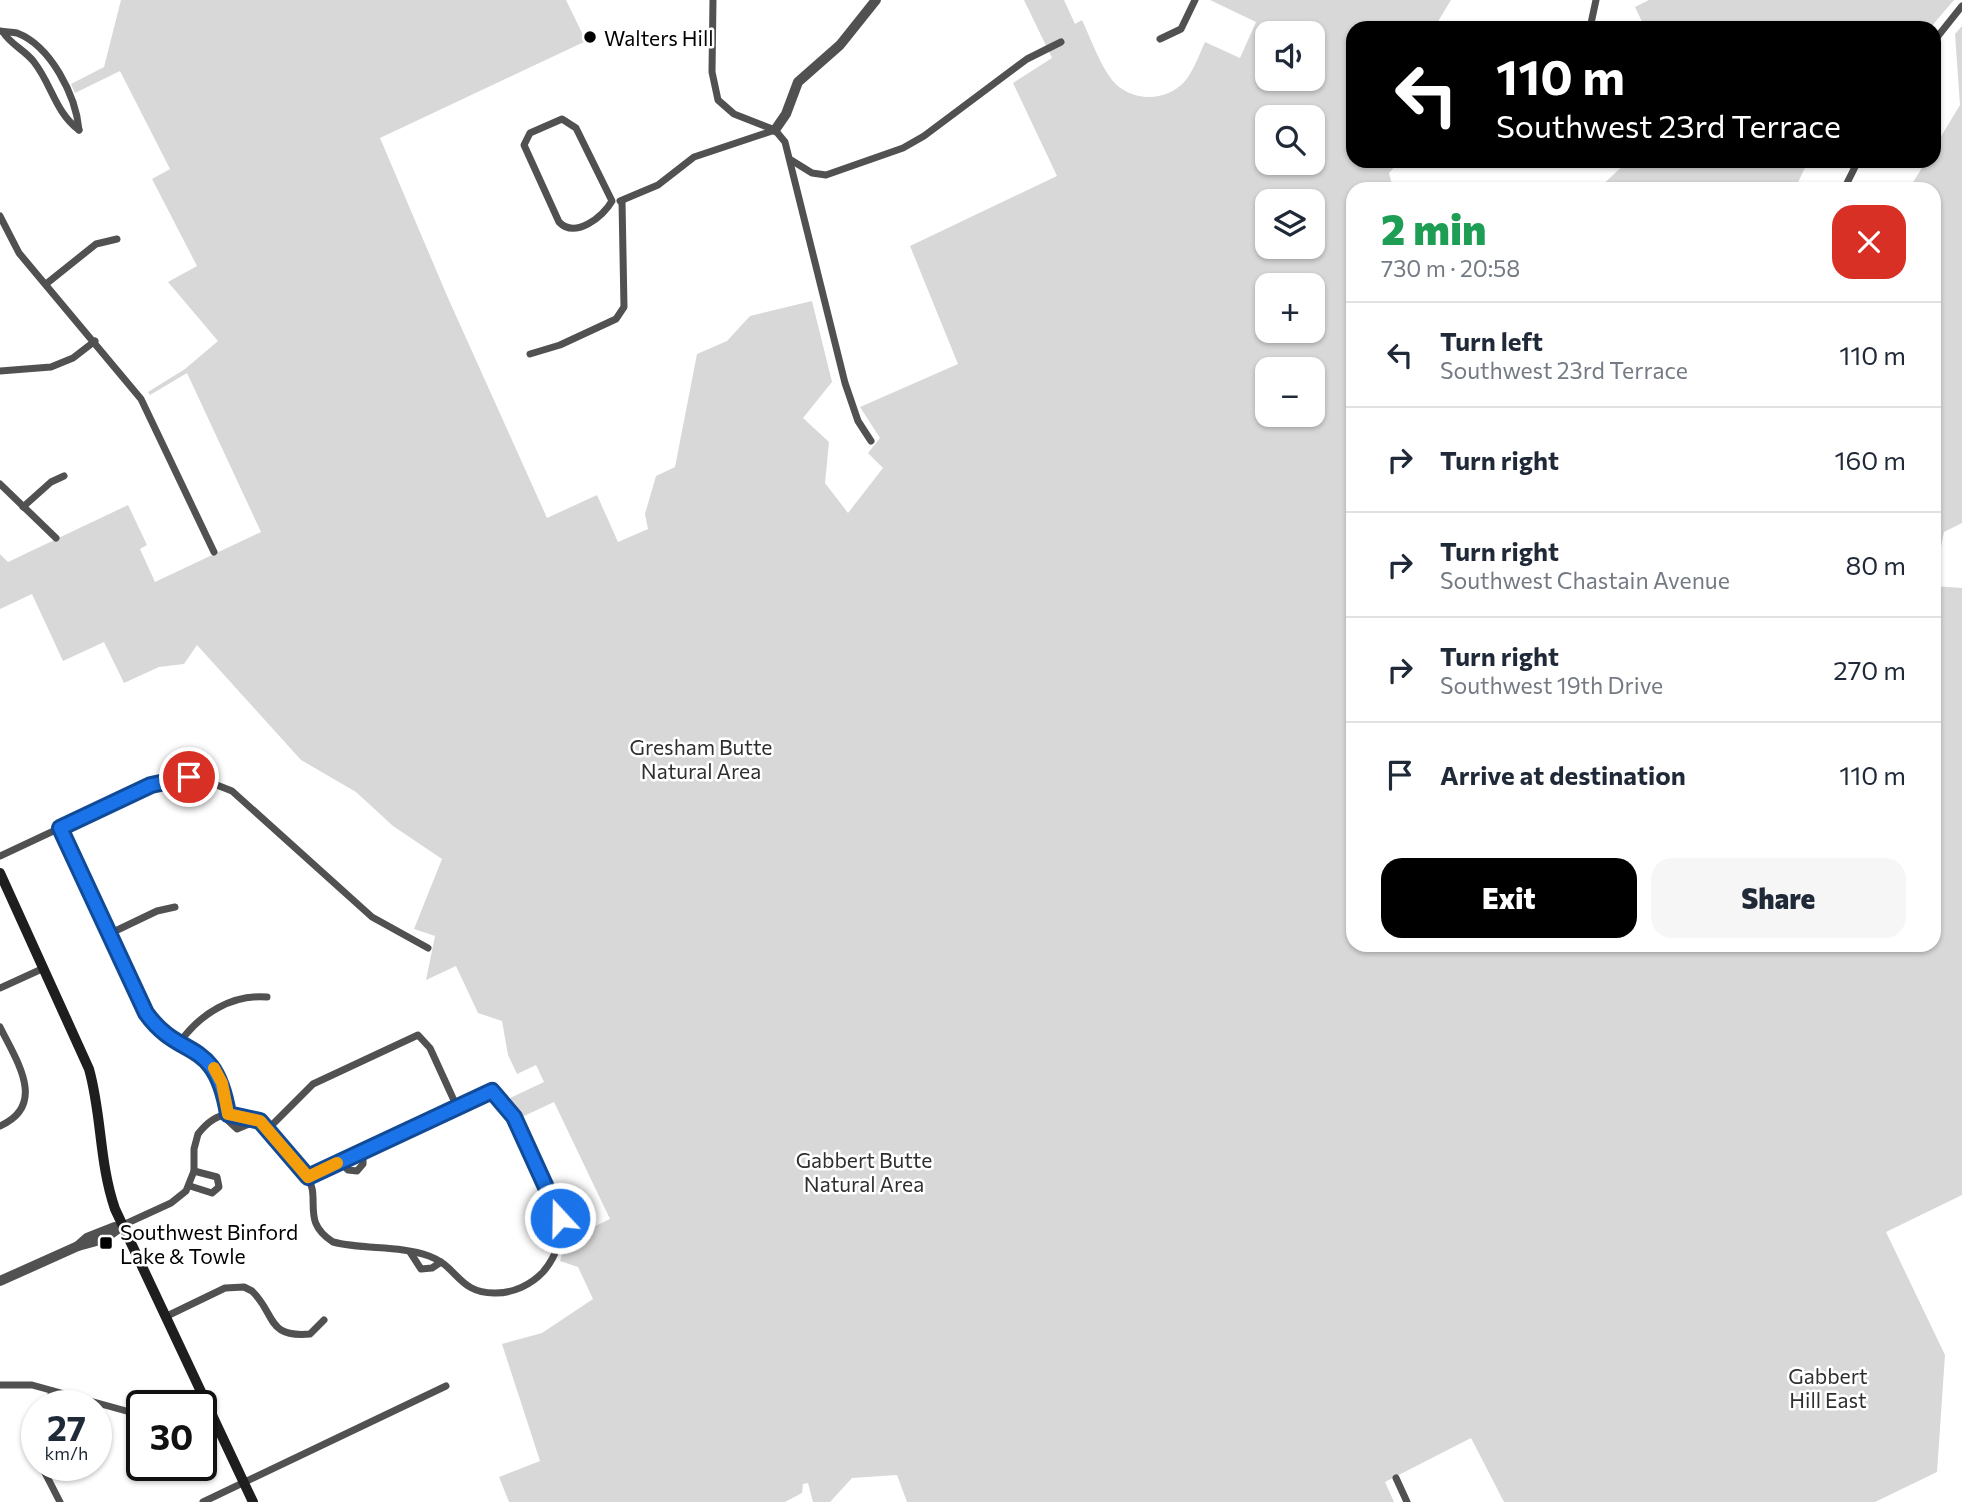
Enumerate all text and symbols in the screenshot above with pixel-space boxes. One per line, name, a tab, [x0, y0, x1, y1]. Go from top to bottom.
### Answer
map controls	[1255, 21, 1325, 427]
button: sound	[1255, 21, 1325, 91]
place label: Walters Hill	[604, 25, 714, 50]
marker: Walters Hill	[582, 29, 598, 45]
text: 110 m	[1496, 45, 1625, 105]
icon: left	[1381, 49, 1472, 140]
button: search	[1255, 105, 1325, 175]
text: Southwest 23rd Terrace	[1496, 105, 1841, 145]
button: layers	[1255, 189, 1325, 259]
text: 2 min	[1381, 202, 1487, 254]
button: close	[1832, 205, 1906, 279]
text: 730 m · 20:58	[1381, 254, 1520, 282]
button: +	[1255, 273, 1325, 343]
text: Turn left	[1440, 325, 1543, 356]
icon: left	[1381, 336, 1419, 374]
text: 110 m	[1839, 339, 1906, 370]
text: Southwest 23rd Terrace	[1440, 356, 1688, 384]
button: −	[1255, 357, 1325, 427]
icon: right	[1381, 441, 1419, 479]
text: Turn right	[1440, 444, 1559, 475]
text: 160 m	[1834, 444, 1906, 475]
text: Turn right	[1440, 535, 1559, 566]
icon: right	[1381, 546, 1419, 584]
text: 80 m	[1846, 549, 1906, 580]
text: Southwest Chastain Avenue	[1440, 566, 1730, 594]
text: Turn right	[1440, 640, 1559, 671]
icon: right	[1381, 651, 1419, 689]
text: 270 m	[1833, 654, 1906, 685]
text: Southwest 19th Drive	[1440, 671, 1663, 699]
park label: Gresham Butte Natural Area	[630, 734, 772, 783]
pin	[159, 747, 219, 807]
icon: arrive	[1381, 756, 1419, 794]
icon: arrive	[170, 758, 208, 796]
text: Arrive at destination	[1440, 759, 1686, 790]
text: 110 m	[1839, 759, 1906, 790]
button: Exit	[1381, 858, 1637, 938]
button: Share	[1651, 858, 1906, 938]
park label: Gabbert Butte Natural Area	[796, 1147, 932, 1196]
position arrow	[523, 1181, 597, 1255]
place label: Southwest Binford Lake & Towle	[120, 1219, 298, 1268]
marker: Southwest Binford Lake & Towle	[98, 1235, 114, 1251]
park label: Gabbert Hill East	[1788, 1363, 1868, 1412]
speed limit sign: 30	[126, 1390, 217, 1481]
text: 27	[47, 1405, 86, 1448]
text: km/h	[45, 1442, 88, 1464]

